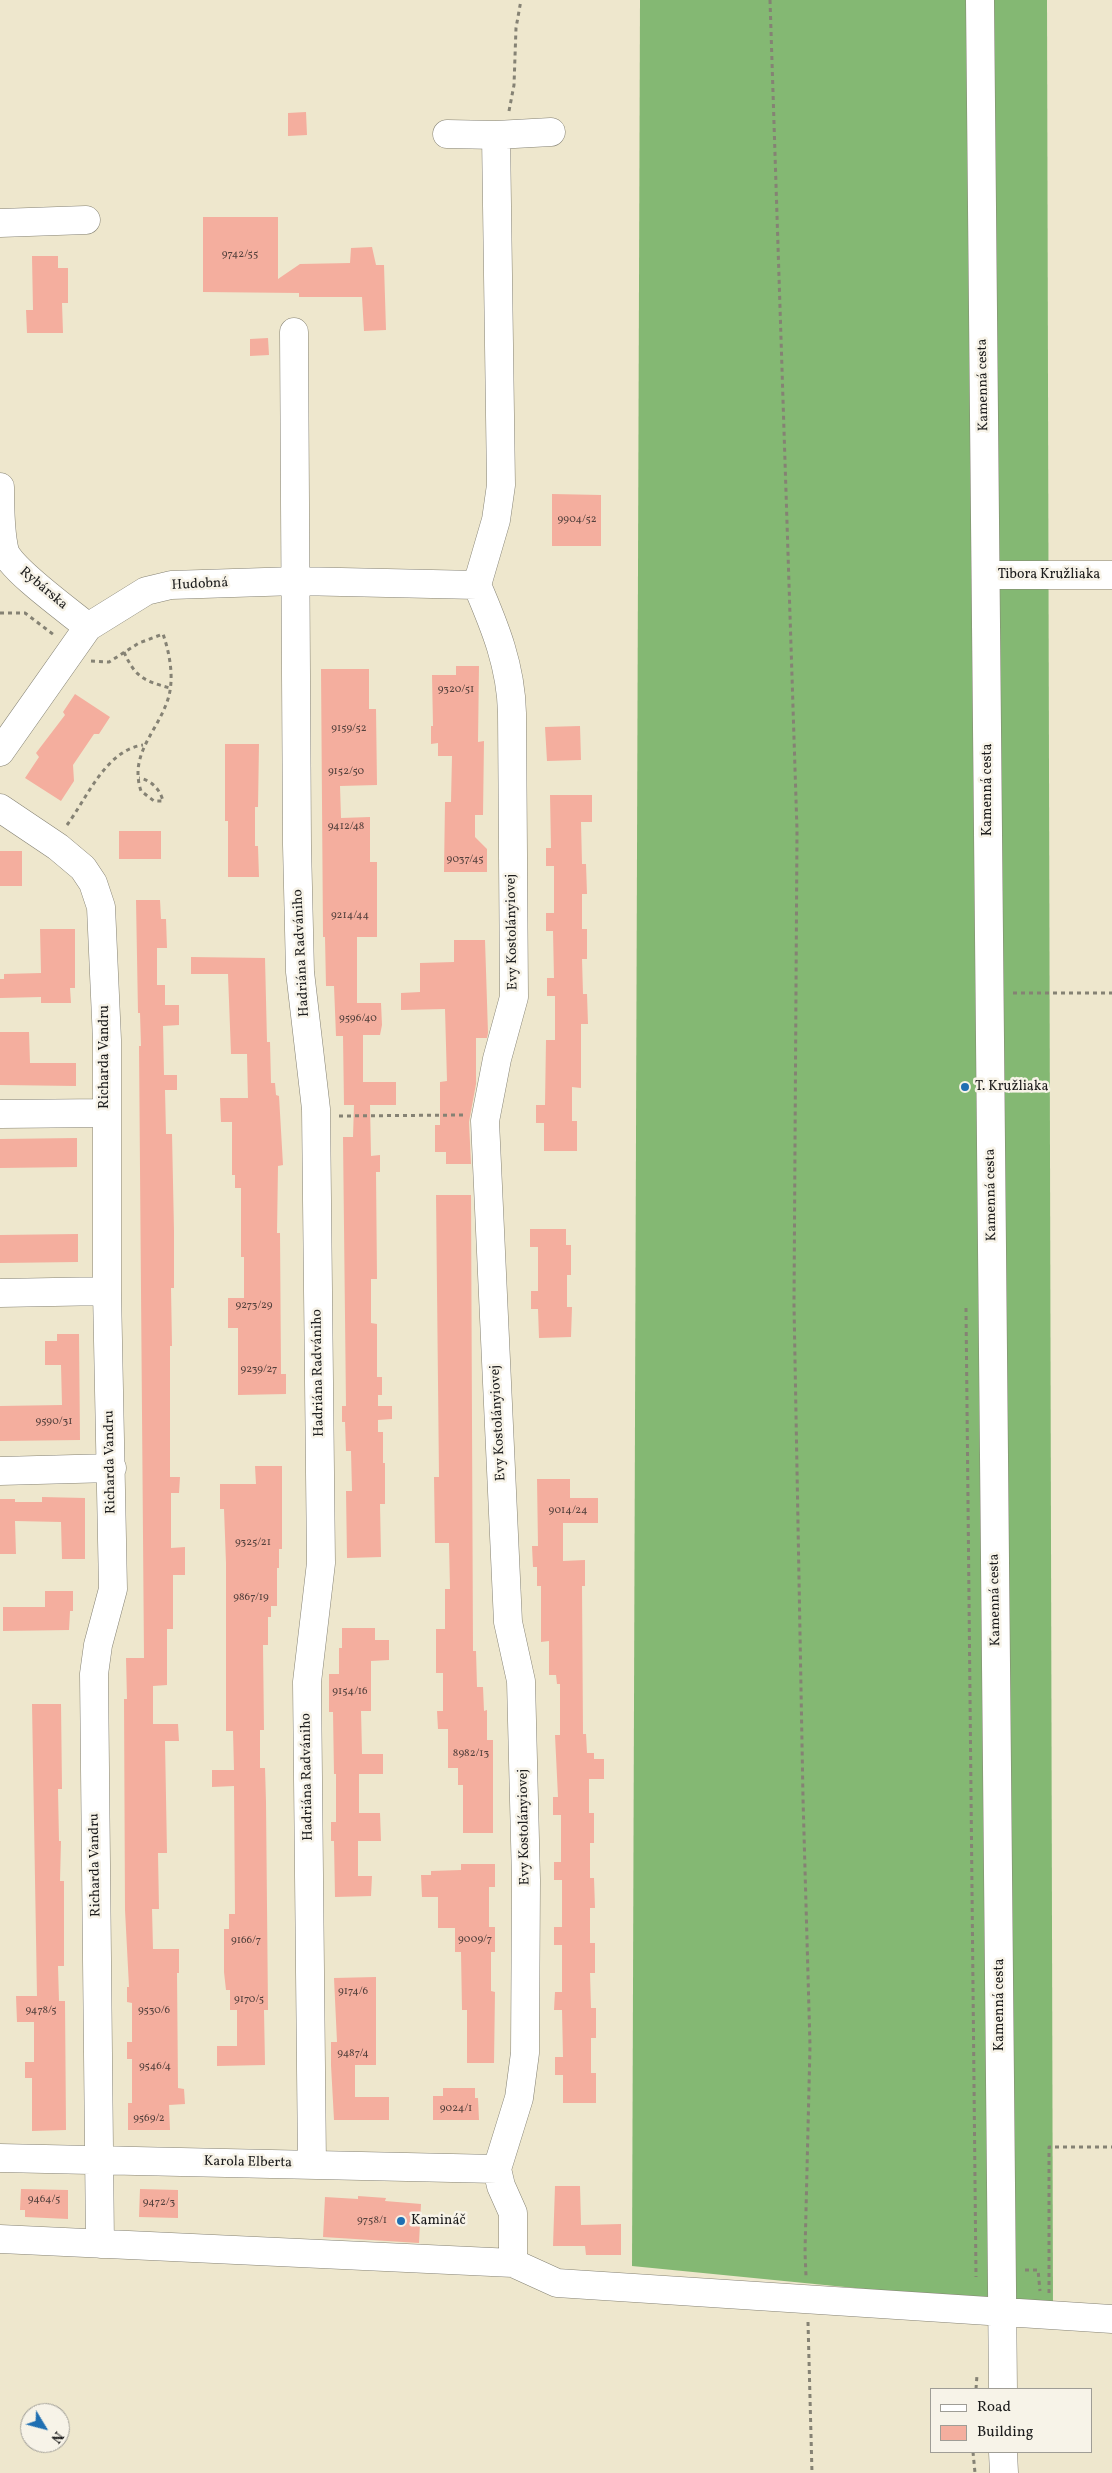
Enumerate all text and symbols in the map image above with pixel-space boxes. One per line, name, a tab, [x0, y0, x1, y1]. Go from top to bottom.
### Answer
house number: 9742/55	[222, 248, 258, 262]
street label: Kamenná cesta	[975, 338, 993, 432]
house number: 9904/52	[557, 513, 597, 527]
street label: Rybárska	[16, 564, 70, 614]
street label: Tibora Kružliaka	[998, 567, 1100, 583]
street label: Hudobná	[171, 575, 229, 595]
house number: 9320/51	[438, 683, 474, 697]
house number: 9159/52	[331, 722, 367, 736]
street label: Kamenná cesta	[980, 744, 996, 836]
house number: 9152/50	[328, 765, 364, 779]
house number: 9412/48	[328, 820, 364, 834]
house number: 9037/45	[447, 853, 483, 867]
street label: Evy Kostolányiovej	[504, 874, 522, 990]
street label: Hadriána Radvániho	[290, 889, 314, 1017]
house number: 9214/44	[331, 909, 369, 923]
street label: Richarda Vandru	[97, 1005, 113, 1109]
house number: 9596/40	[339, 1012, 377, 1026]
place label: T. Kružliaka	[975, 1079, 1048, 1095]
marker: T. Kružliaka	[959, 1081, 971, 1093]
street label: Kamenná cesta	[983, 1148, 1001, 1242]
house number: 9273/29	[236, 1299, 272, 1313]
street label: Hadriána Radvániho	[309, 1309, 329, 1437]
house number: 9239/27	[241, 1363, 277, 1377]
street label: Evy Kostolányiovej	[488, 1364, 510, 1482]
street label: Richarda Vandru	[102, 1410, 120, 1514]
house number: 9590/31	[36, 1415, 72, 1429]
house number: 9014/24	[549, 1504, 587, 1518]
house number: 9325/21	[235, 1536, 271, 1550]
street label: Kamenná cesta	[987, 1553, 1005, 1647]
house number: 9867/19	[233, 1591, 269, 1605]
house number: 9154/16	[332, 1685, 368, 1699]
street label: Hadriána Radvániho	[298, 1713, 318, 1841]
house number: 8982/13	[453, 1747, 489, 1761]
street label: Evy Kostolányiovej	[516, 1769, 534, 1885]
street label: Richarda Vandru	[87, 1813, 105, 1917]
house number: 9009/7	[458, 1933, 492, 1947]
house number: 9166/7	[231, 1934, 261, 1948]
street label: Kamenná cesta	[992, 1959, 1008, 2051]
house number: 9174/6	[338, 1985, 368, 1999]
house number: 9170/5	[234, 1993, 264, 2007]
house number: 9478/5	[25, 2004, 57, 2018]
house number: 9530/6	[138, 2004, 170, 2018]
house number: 9487/4	[337, 2047, 369, 2061]
house number: 9546/4	[139, 2060, 171, 2074]
house number: 9024/1	[440, 2102, 472, 2116]
house number: 9569/2	[133, 2112, 165, 2126]
street label: Karola Elberta	[204, 2154, 292, 2172]
house number: 9464/5	[28, 2193, 60, 2207]
house number: 9472/3	[143, 2196, 175, 2210]
place label: Kamináč	[411, 2213, 466, 2229]
house number: 9758/1	[357, 2214, 387, 2228]
marker: Kamináč	[395, 2215, 407, 2227]
legend	[930, 2388, 1092, 2453]
text: Road	[977, 2397, 1011, 2418]
north arrow	[20, 2403, 70, 2453]
text: Building	[977, 2422, 1033, 2443]
text: N	[46, 2427, 67, 2446]

